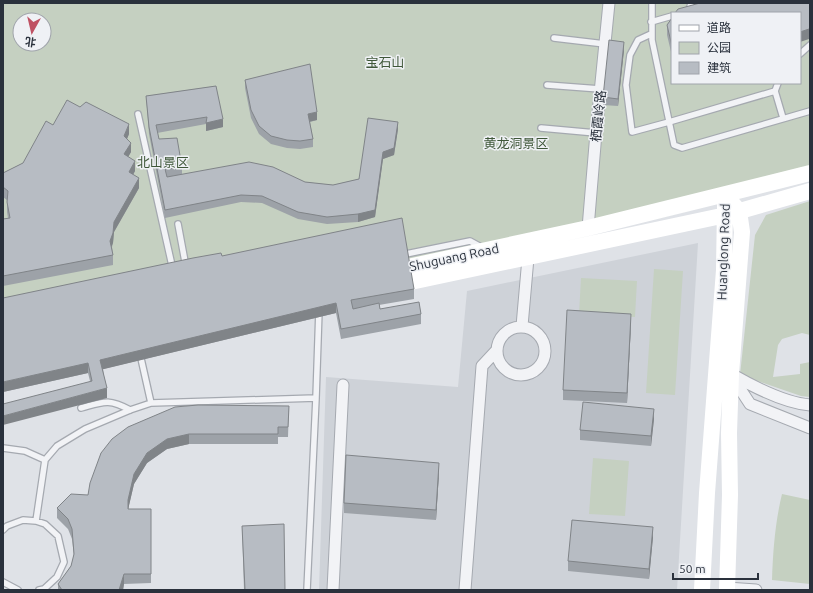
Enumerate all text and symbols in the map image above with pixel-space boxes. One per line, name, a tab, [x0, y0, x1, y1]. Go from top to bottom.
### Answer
north arrow	[12, 12, 52, 52]
legend	[671, 12, 801, 84]
text: 道路	[707, 21, 731, 34]
text: 北	[24, 35, 37, 49]
text: 公园	[707, 41, 731, 54]
park label: 宝石山	[365, 55, 405, 69]
text: 建筑	[707, 61, 731, 74]
street label: 栖霞岭路	[588, 89, 608, 143]
park label: 黄龙洞景区	[483, 136, 549, 150]
park label: 北山景区	[137, 155, 189, 169]
street label: Huanglong Road	[714, 203, 732, 301]
street label: Shuguang Road	[408, 241, 500, 273]
scale bar	[673, 555, 758, 581]
text: 50 m	[679, 562, 706, 575]

